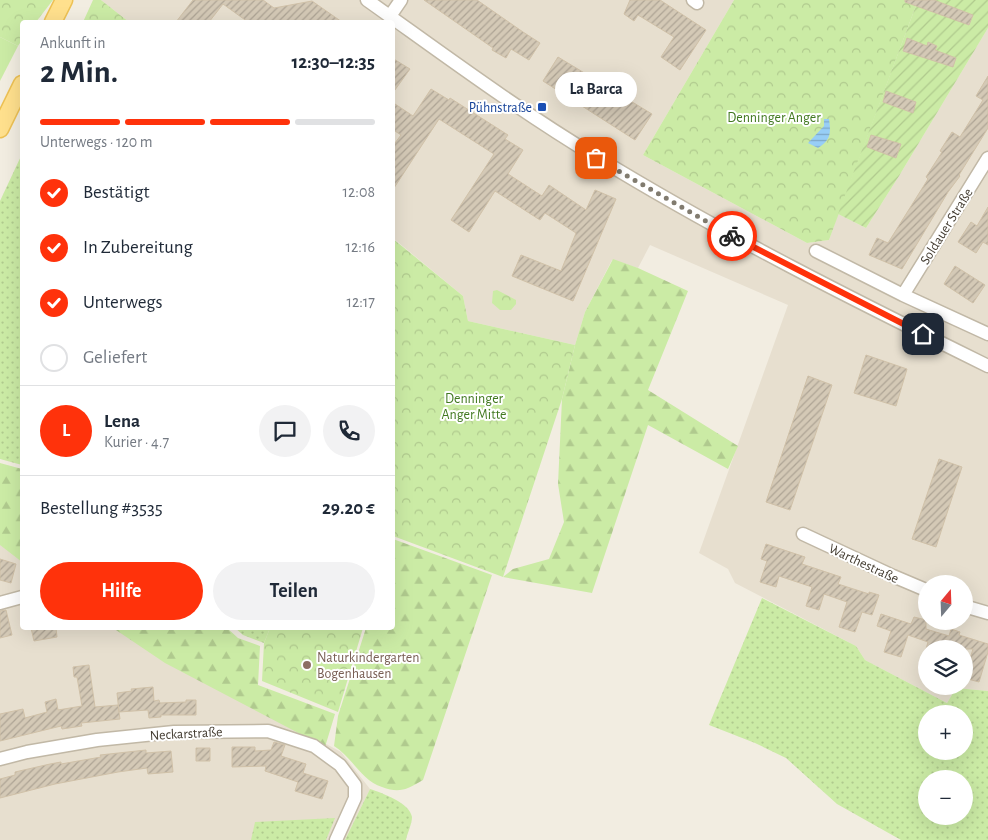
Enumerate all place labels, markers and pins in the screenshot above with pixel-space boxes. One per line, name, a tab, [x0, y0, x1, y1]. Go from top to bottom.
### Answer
callout: La Barca	[555, 73, 637, 108]
place label: Pühnstraße	[469, 101, 532, 115]
marker: Pühnstraße	[536, 101, 548, 113]
pin	[575, 137, 617, 179]
pin	[902, 313, 944, 355]
place label: Naturkindergarten Bogenhausen	[317, 651, 419, 681]
marker: Naturkindergarten Bogenhausen	[301, 659, 313, 671]

